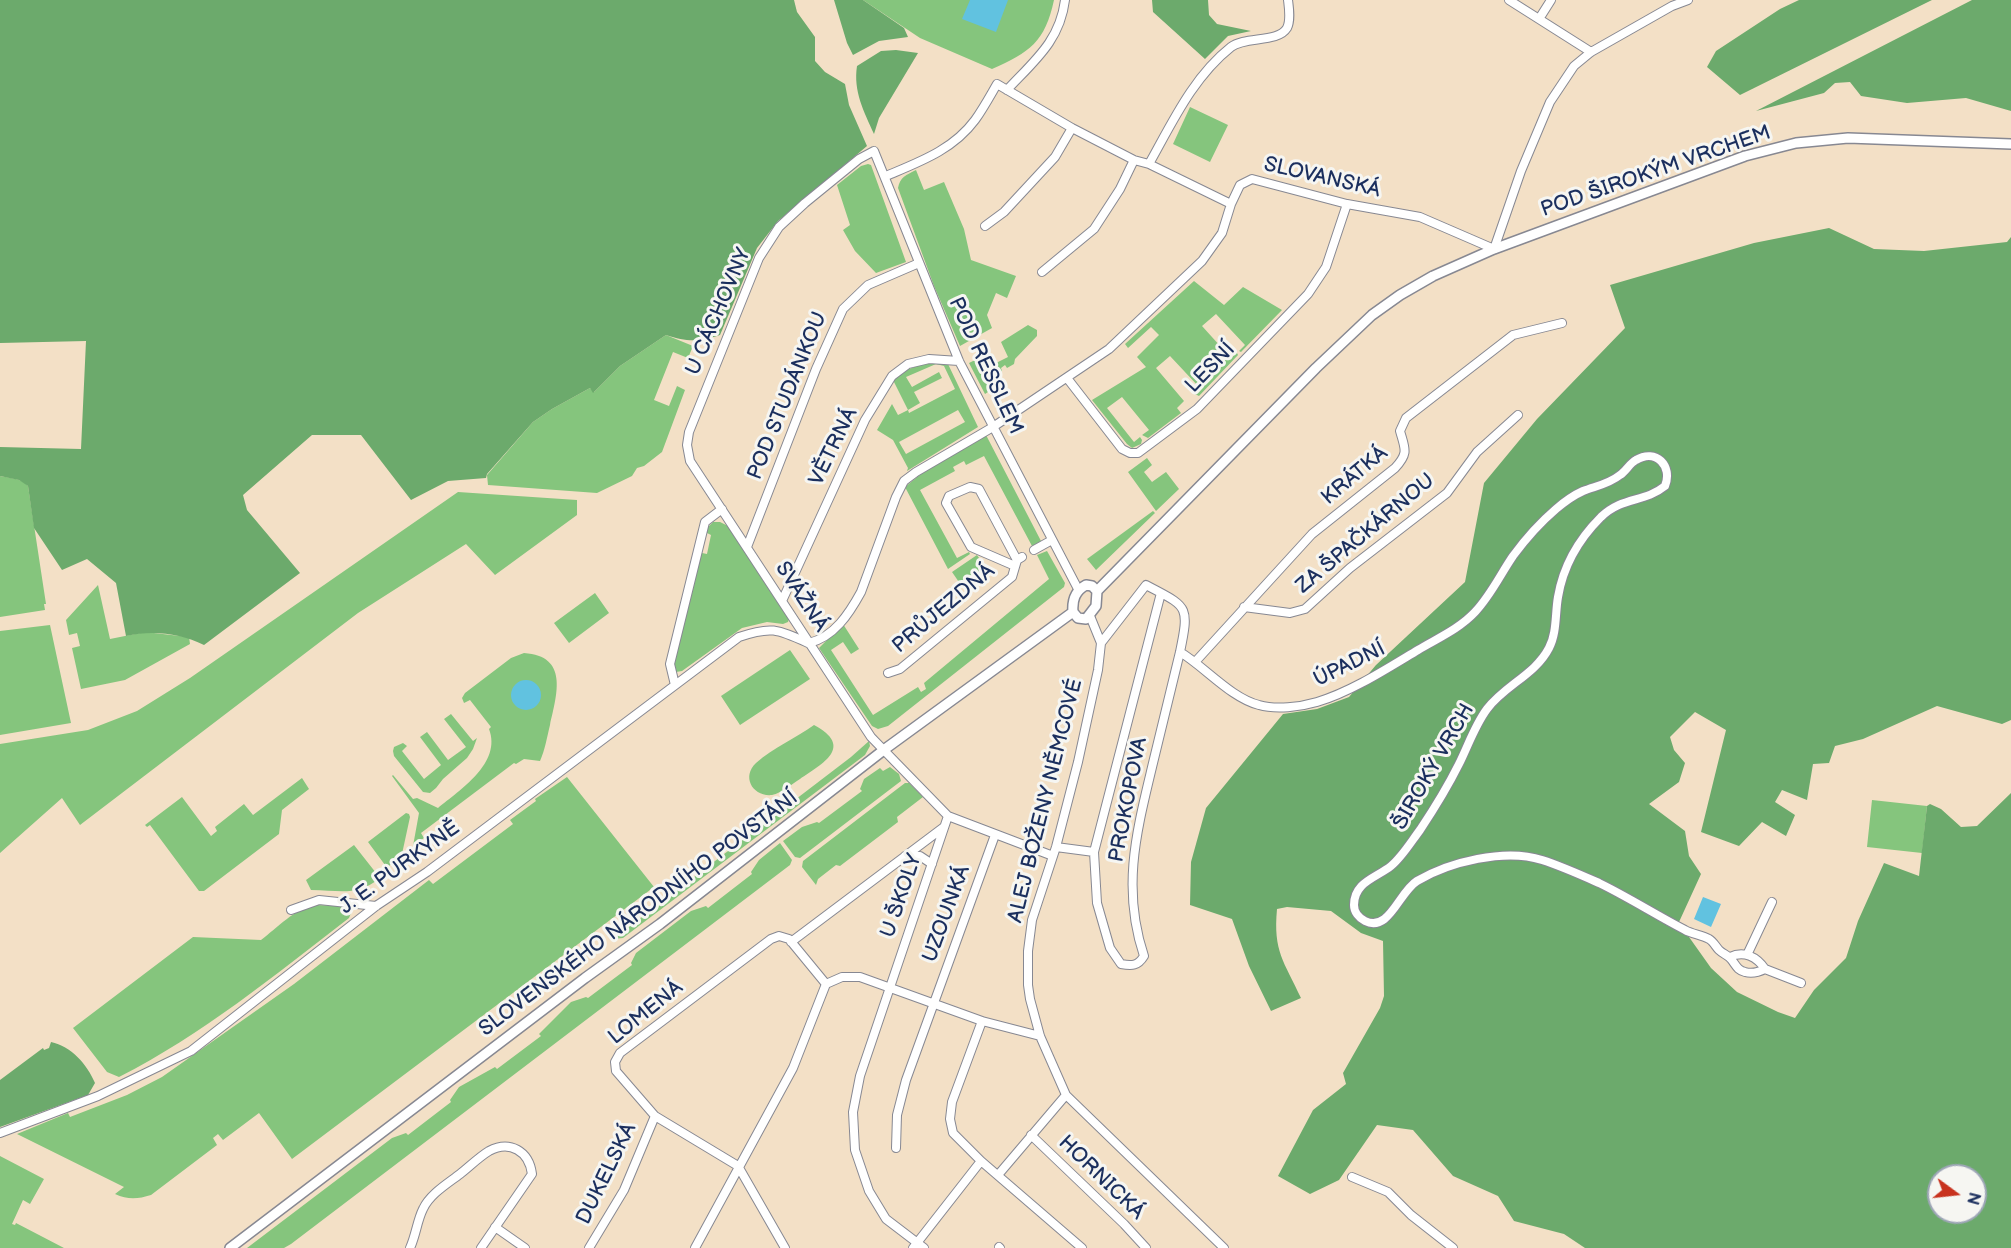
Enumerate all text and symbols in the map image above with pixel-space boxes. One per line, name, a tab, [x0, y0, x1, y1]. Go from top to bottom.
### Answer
street label: POD ŠIROKÝM VRCHEM	[1538, 121, 1774, 223]
street label: SLOVANSKÁ	[1261, 152, 1383, 204]
street label: U CÁCHOVNY	[681, 245, 757, 379]
street label: POD RESSLEM	[942, 293, 1028, 439]
street label: POD STUDÁNKOU	[743, 308, 833, 484]
street label: LESNÍ	[1181, 337, 1241, 399]
street label: VĚTRNÁ	[804, 404, 864, 490]
street label: KRÁTKÁ	[1317, 441, 1393, 511]
street label: ZA ŠPAČKÁRNOU	[1292, 469, 1440, 599]
street label: SVÁŽNÁ	[769, 557, 833, 637]
street label: PRŮJEZDNÁ	[888, 559, 1000, 659]
street label: ÚPADNÍ	[1310, 637, 1390, 693]
street label: ALEJ BOŽENY NĚMCOVÉ	[1003, 676, 1089, 926]
street label: ŠIROKÝ VRCH	[1388, 700, 1480, 834]
street label: PROKOPOVA	[1105, 736, 1153, 864]
street label: SLOVENSKÉHO NÁRODNÍHO POVSTÁNÍ	[474, 786, 804, 1042]
street label: J. E. PURKYNĚ	[335, 816, 465, 920]
street label: U ŠKOLY	[876, 851, 928, 941]
street label: UZOUNKÁ	[918, 862, 976, 966]
street label: LOMENÁ	[604, 975, 688, 1051]
street label: DUKELSKÁ	[572, 1119, 642, 1229]
street label: HORNICKÁ	[1053, 1131, 1149, 1225]
north arrow	[1927, 1164, 1987, 1224]
text: N	[1962, 1190, 1984, 1207]

